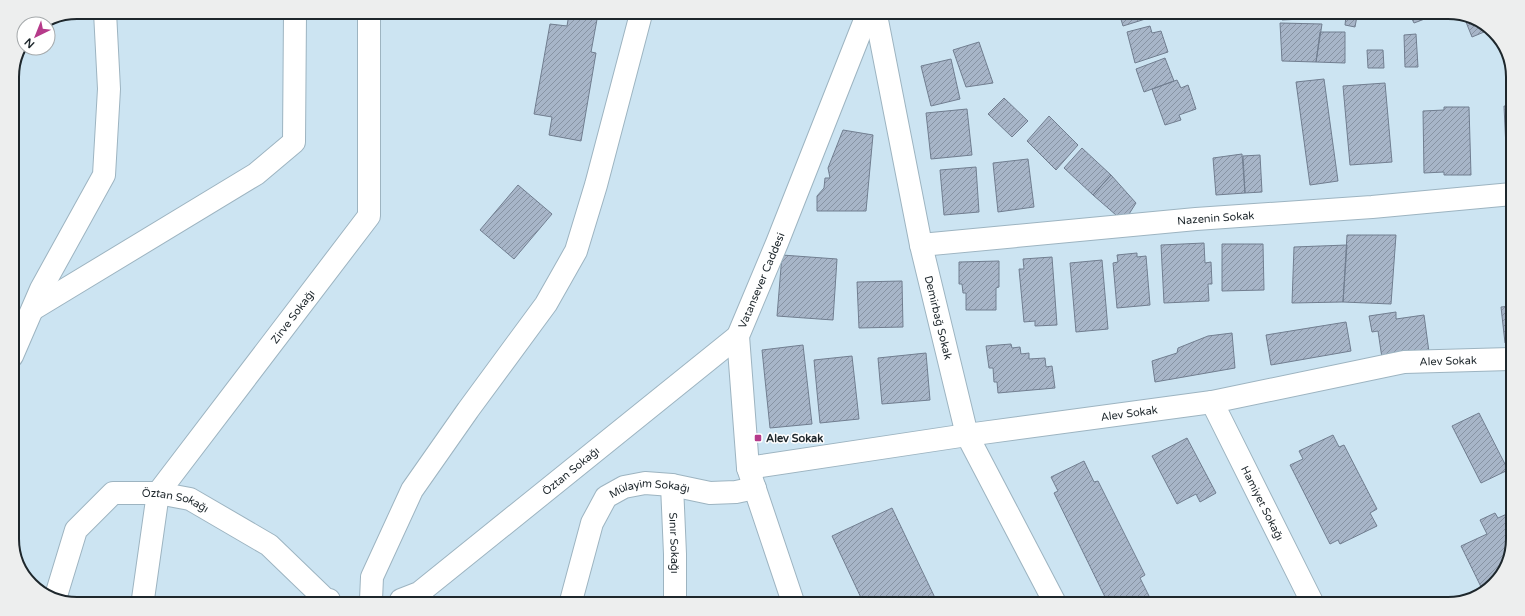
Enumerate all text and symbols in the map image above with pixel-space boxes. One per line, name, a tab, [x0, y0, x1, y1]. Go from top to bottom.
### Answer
north arrow	[16, 16, 56, 56]
text: N	[22, 35, 37, 51]
street label: Nazenin Sokak	[1177, 209, 1255, 227]
street label: Vatansever Caddesi	[735, 231, 787, 330]
street label: Demirbağ Sokak	[922, 274, 955, 361]
street label: Zirve Sokağı	[268, 287, 317, 346]
street label: Alev Sokak	[1419, 353, 1477, 368]
street label: Alev Sokak	[1100, 403, 1158, 423]
place label: Alev Sokak	[766, 432, 823, 445]
marker: Alev Sokak	[753, 433, 763, 443]
street label: Öztan Sokağı	[539, 444, 602, 498]
street label: Hamiyet Sokağı	[1238, 464, 1287, 543]
street label: Mülayim Sokağı	[607, 476, 691, 501]
street label: Öztan Sokağı	[142, 486, 211, 515]
street label: Sınır Sokağı	[667, 512, 682, 574]

